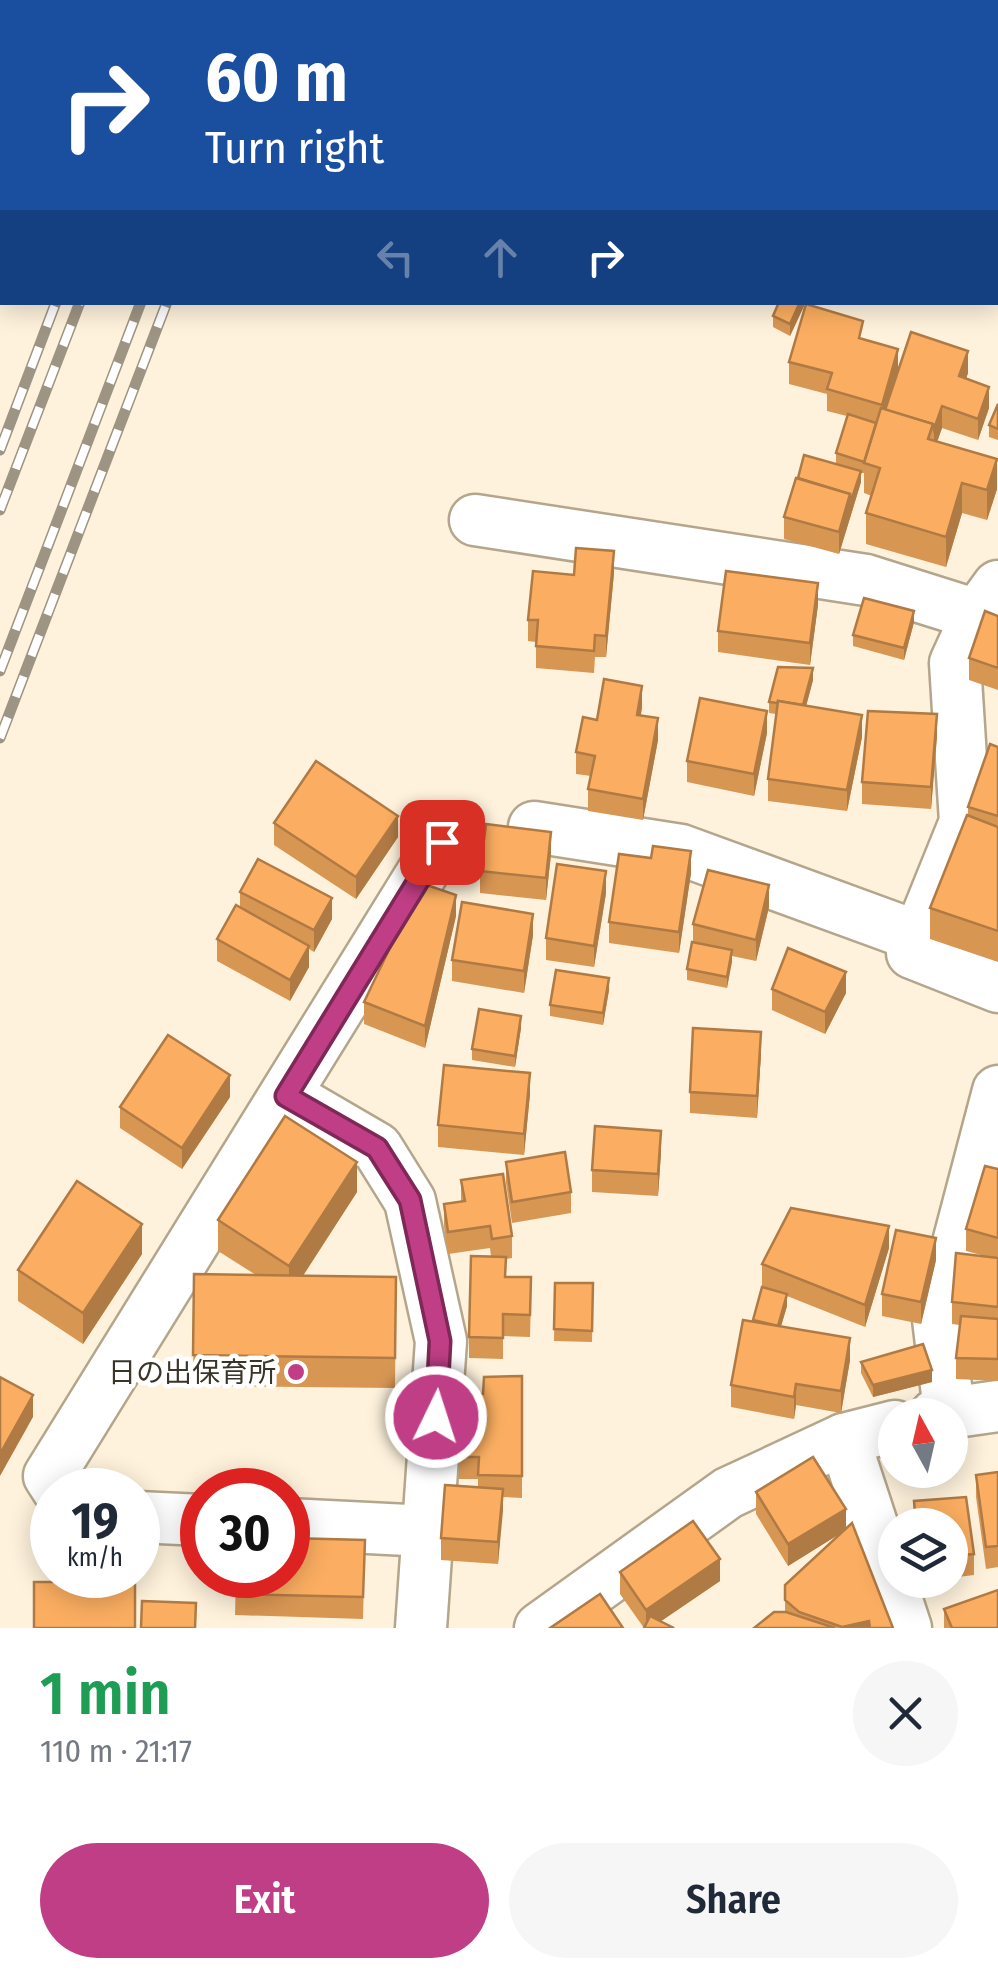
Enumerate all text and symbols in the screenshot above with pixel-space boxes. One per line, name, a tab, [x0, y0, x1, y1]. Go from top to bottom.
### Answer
text: 60 m	[205, 36, 348, 120]
icon: right	[40, 40, 170, 170]
text: Turn right	[205, 121, 384, 175]
icon: left	[368, 230, 423, 285]
icon: ahead	[473, 230, 528, 285]
icon: right	[578, 230, 633, 285]
pin	[400, 800, 485, 885]
icon: arrive	[415, 815, 470, 870]
place label: 日の出保育所	[108, 1356, 276, 1389]
marker: 日の出保育所	[285, 1361, 307, 1383]
position arrow	[384, 1365, 488, 1469]
north arrow	[878, 1398, 968, 1488]
map controls	[878, 1398, 968, 1598]
speed limit sign: 30	[180, 1468, 310, 1598]
text: 19	[71, 1491, 118, 1551]
button: layers	[878, 1508, 968, 1598]
text: km/h	[67, 1543, 123, 1573]
text: 1 min	[40, 1658, 171, 1730]
button: close	[853, 1661, 958, 1766]
text: 110 m · 21:17	[40, 1732, 192, 1770]
button: Exit	[40, 1843, 489, 1958]
button: Share	[509, 1843, 958, 1958]

